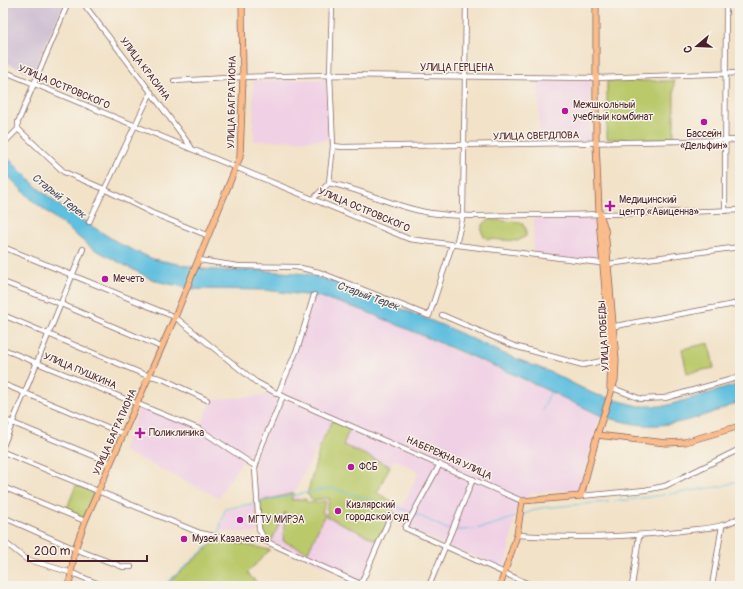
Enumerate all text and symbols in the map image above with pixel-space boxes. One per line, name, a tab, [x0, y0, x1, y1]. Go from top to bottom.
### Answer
north arrow	[677, 26, 717, 66]
street label: УЛИЦА КРАСИНА	[117, 35, 173, 103]
text: С	[681, 44, 695, 54]
street label: УЛИЦА БАГРАТИОНА	[225, 55, 239, 149]
street label: УЛИЦА ОСТРОВСКОГО	[16, 62, 112, 112]
street label: УЛИЦА ГЕРЦЕНА	[420, 62, 494, 74]
place label: Межшкольный учебный комбинат	[572, 99, 653, 123]
marker: Межшкольный учебный комбинат	[560, 106, 570, 116]
marker: Бассейн «Дельфин»	[699, 117, 709, 127]
place label: Бассейн «Дельфин»	[680, 128, 728, 152]
street label: УЛИЦА СВЕРДЛОВА	[493, 129, 580, 143]
water label: Старый Терек	[29, 171, 90, 222]
street label: УЛИЦА ОСТРОВСКОГО	[316, 185, 412, 235]
place label: Медицинский центр «Авиценна»	[619, 194, 699, 218]
marker: Медицинский центр «Авиценна»	[604, 200, 616, 212]
place label: Мечеть	[113, 273, 145, 285]
marker: Мечеть	[100, 274, 110, 284]
water label: Старый Терек	[335, 279, 402, 314]
street label: УЛИЦА ПОБЕДЫ	[596, 300, 612, 372]
street label: УЛИЦА ПУШКИНА	[42, 350, 119, 392]
street label: УЛИЦА БАГРАТИОНА	[91, 387, 140, 477]
marker: Поликлиника	[134, 427, 146, 439]
place label: Поликлиника	[149, 427, 205, 439]
street label: НАБЕРЕЖНАЯ УЛИЦА	[404, 434, 494, 483]
place label: ФСБ	[359, 461, 378, 473]
marker: ФСБ	[346, 462, 356, 472]
place label: Кизлярский городской суд	[346, 499, 409, 523]
marker: Кизлярский городской суд	[333, 506, 343, 516]
place label: МГТУ МИРЭА	[248, 514, 305, 526]
marker: МГТУ МИРЭА	[235, 515, 245, 525]
place label: Музей Казачества	[192, 533, 270, 545]
marker: Музей Казачества	[179, 534, 189, 544]
scale bar	[28, 537, 147, 563]
text: 200 m	[34, 544, 71, 559]

